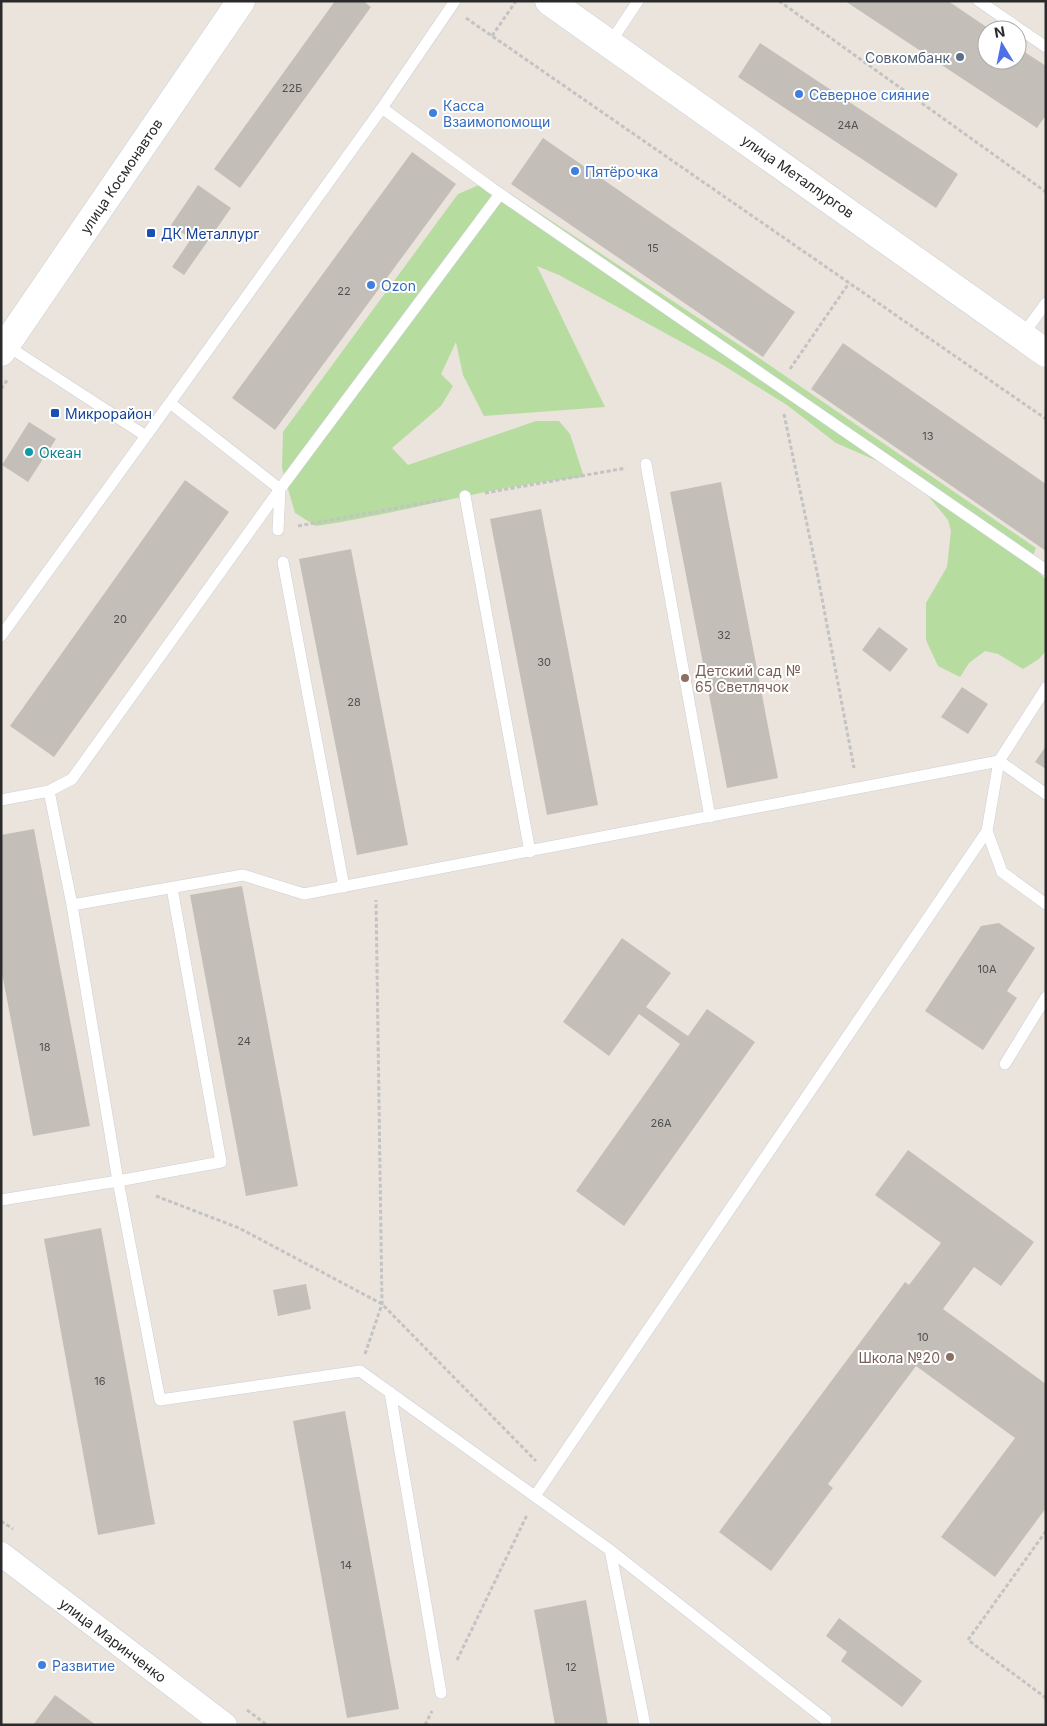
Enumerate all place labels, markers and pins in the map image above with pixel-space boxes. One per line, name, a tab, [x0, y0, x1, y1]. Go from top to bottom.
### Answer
place label: Совкомбанк	[865, 49, 950, 66]
marker: Совкомбанк	[954, 51, 966, 63]
place label: Северное сияние	[809, 86, 930, 103]
marker: Северное сияние	[793, 88, 805, 100]
place label: Касса Взаимопомощи	[443, 97, 550, 130]
marker: Касса Взаимопомощи	[427, 107, 439, 119]
place label: Пятёрочка	[585, 163, 658, 180]
marker: Пятёрочка	[569, 165, 581, 177]
place label: ДК Металлург	[161, 225, 259, 242]
marker: ДК Металлург	[145, 227, 157, 239]
place label: Ozon	[381, 277, 416, 294]
marker: Ozon	[365, 279, 377, 291]
place label: Микрорайон	[65, 405, 152, 422]
marker: Микрорайон	[49, 407, 61, 419]
place label: Океан	[39, 444, 81, 461]
marker: Океан	[23, 446, 35, 458]
place label: Детский сад № 65 Светлячок	[695, 662, 801, 695]
marker: Детский сад № 65 Светлячок	[679, 672, 691, 684]
place label: Школа №20	[858, 1349, 940, 1366]
marker: Школа №20	[944, 1351, 956, 1363]
place label: Развитие	[52, 1657, 115, 1674]
marker: Развитие	[36, 1659, 48, 1671]

